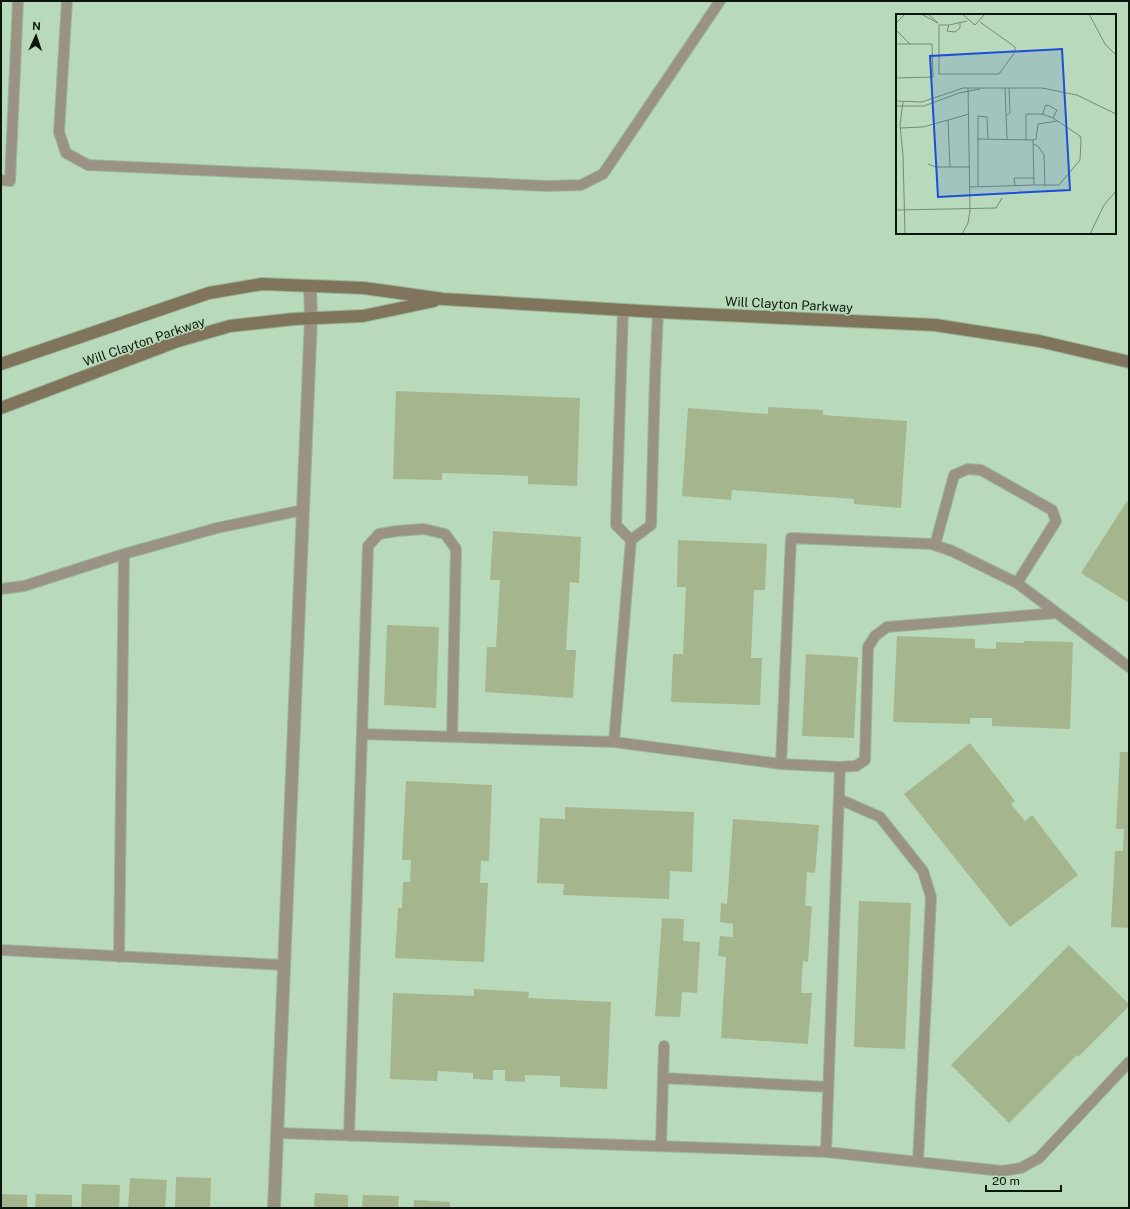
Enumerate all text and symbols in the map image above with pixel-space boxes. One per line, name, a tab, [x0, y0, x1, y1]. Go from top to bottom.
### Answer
inset map	[896, 14, 1116, 234]
north arrow	[16, 16, 56, 56]
text: N	[32, 20, 41, 32]
street label: Will Clayton Parkway	[725, 294, 853, 315]
street label: Will Clayton Parkway	[81, 314, 207, 369]
scale bar	[986, 1167, 1061, 1193]
text: 20 m	[992, 1174, 1020, 1188]

